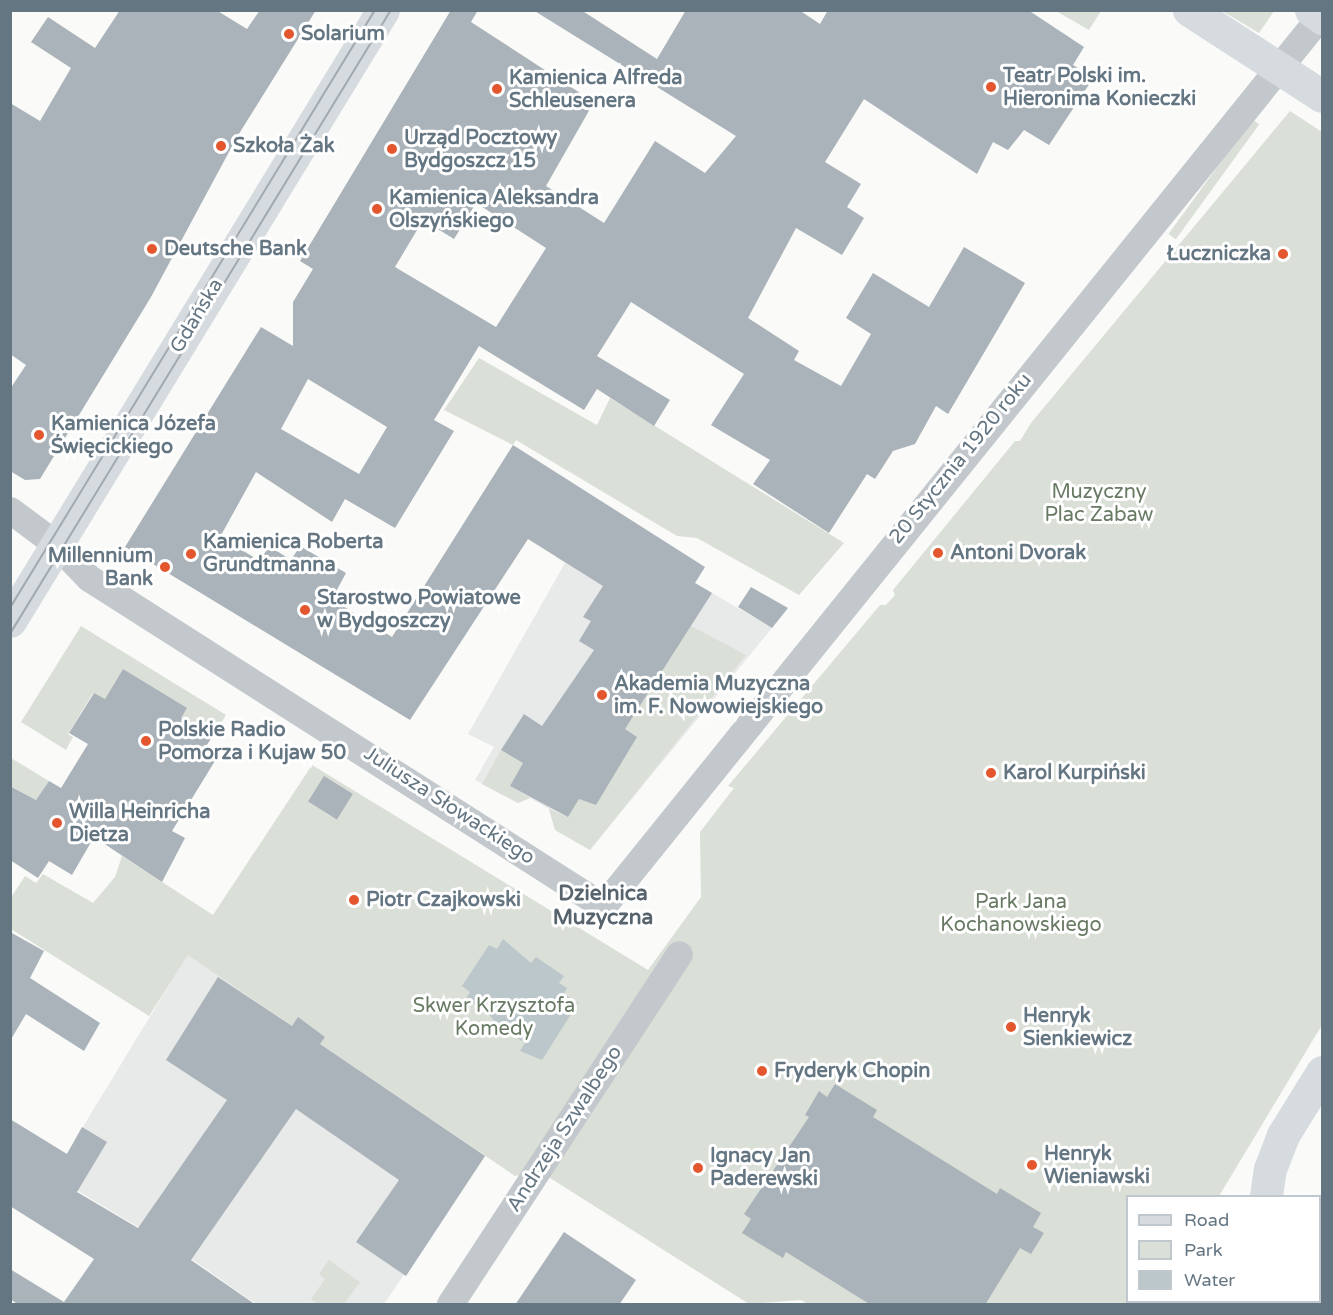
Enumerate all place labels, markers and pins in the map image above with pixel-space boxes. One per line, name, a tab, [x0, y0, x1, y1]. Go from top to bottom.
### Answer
place label: Solarium	[301, 22, 385, 46]
marker: Solarium	[282, 27, 296, 41]
place label: Teatr Polski im. Hieronima Konieczki	[1003, 64, 1196, 111]
place label: Kamienica Alfreda Schleusenera	[509, 66, 683, 113]
marker: Teatr Polski im. Hieronima Konieczki	[984, 80, 998, 94]
marker: Kamienica Alfreda Schleusenera	[490, 82, 504, 96]
place label: Urząd Pocztowy Bydgoszcz 15	[404, 126, 557, 173]
place label: Szkoła Żak	[233, 134, 335, 158]
marker: Szkoła Żak	[214, 139, 228, 153]
marker: Urząd Pocztowy Bydgoszcz 15	[385, 142, 399, 156]
place label: Kamienica Aleksandra Olszyńskiego	[389, 186, 599, 233]
marker: Kamienica Aleksandra Olszyńskiego	[370, 202, 384, 216]
place label: Deutsche Bank	[164, 237, 307, 261]
marker: Deutsche Bank	[145, 242, 159, 256]
place label: Łuczniczka	[1167, 242, 1271, 266]
marker: Łuczniczka	[1276, 247, 1290, 261]
place label: Kamienica Józefa Święcickiego	[51, 412, 216, 459]
marker: Kamienica Józefa Święcickiego	[32, 428, 46, 442]
place label: Kamienica Roberta Grundtmanna	[203, 530, 383, 577]
place label: Antoni Dvorak	[950, 541, 1086, 565]
place label: Millennium Bank	[48, 544, 153, 591]
marker: Antoni Dvorak	[931, 546, 945, 560]
marker: Kamienica Roberta Grundtmanna	[184, 547, 198, 561]
marker: Millennium Bank	[158, 560, 172, 574]
place label: Starostwo Powiatowe w Bydgoszczy	[317, 586, 521, 633]
marker: Starostwo Powiatowe w Bydgoszczy	[298, 603, 312, 617]
place label: Akademia Muzyczna im. F. Nowowiejskiego	[614, 672, 823, 719]
marker: Akademia Muzyczna im. F. Nowowiejskiego	[595, 688, 609, 702]
place label: Polskie Radio Pomorza i Kujaw 50	[158, 718, 346, 765]
marker: Polskie Radio Pomorza i Kujaw 50	[139, 734, 153, 748]
place label: Karol Kurpiński	[1003, 761, 1146, 785]
marker: Karol Kurpiński	[984, 766, 998, 780]
place label: Willa Heinricha Dietza	[69, 800, 210, 847]
marker: Willa Heinricha Dietza	[50, 816, 64, 830]
place label: Piotr Czajkowski	[366, 888, 521, 912]
marker: Piotr Czajkowski	[347, 893, 361, 907]
place label: Henryk Sienkiewicz	[1023, 1004, 1132, 1051]
marker: Henryk Sienkiewicz	[1004, 1020, 1018, 1034]
place label: Fryderyk Chopin	[774, 1059, 930, 1083]
marker: Fryderyk Chopin	[755, 1064, 769, 1078]
place label: Henryk Wieniawski	[1044, 1142, 1150, 1189]
place label: Ignacy Jan Paderewski	[710, 1144, 818, 1191]
marker: Henryk Wieniawski	[1025, 1158, 1039, 1172]
marker: Ignacy Jan Paderewski	[691, 1161, 705, 1175]

